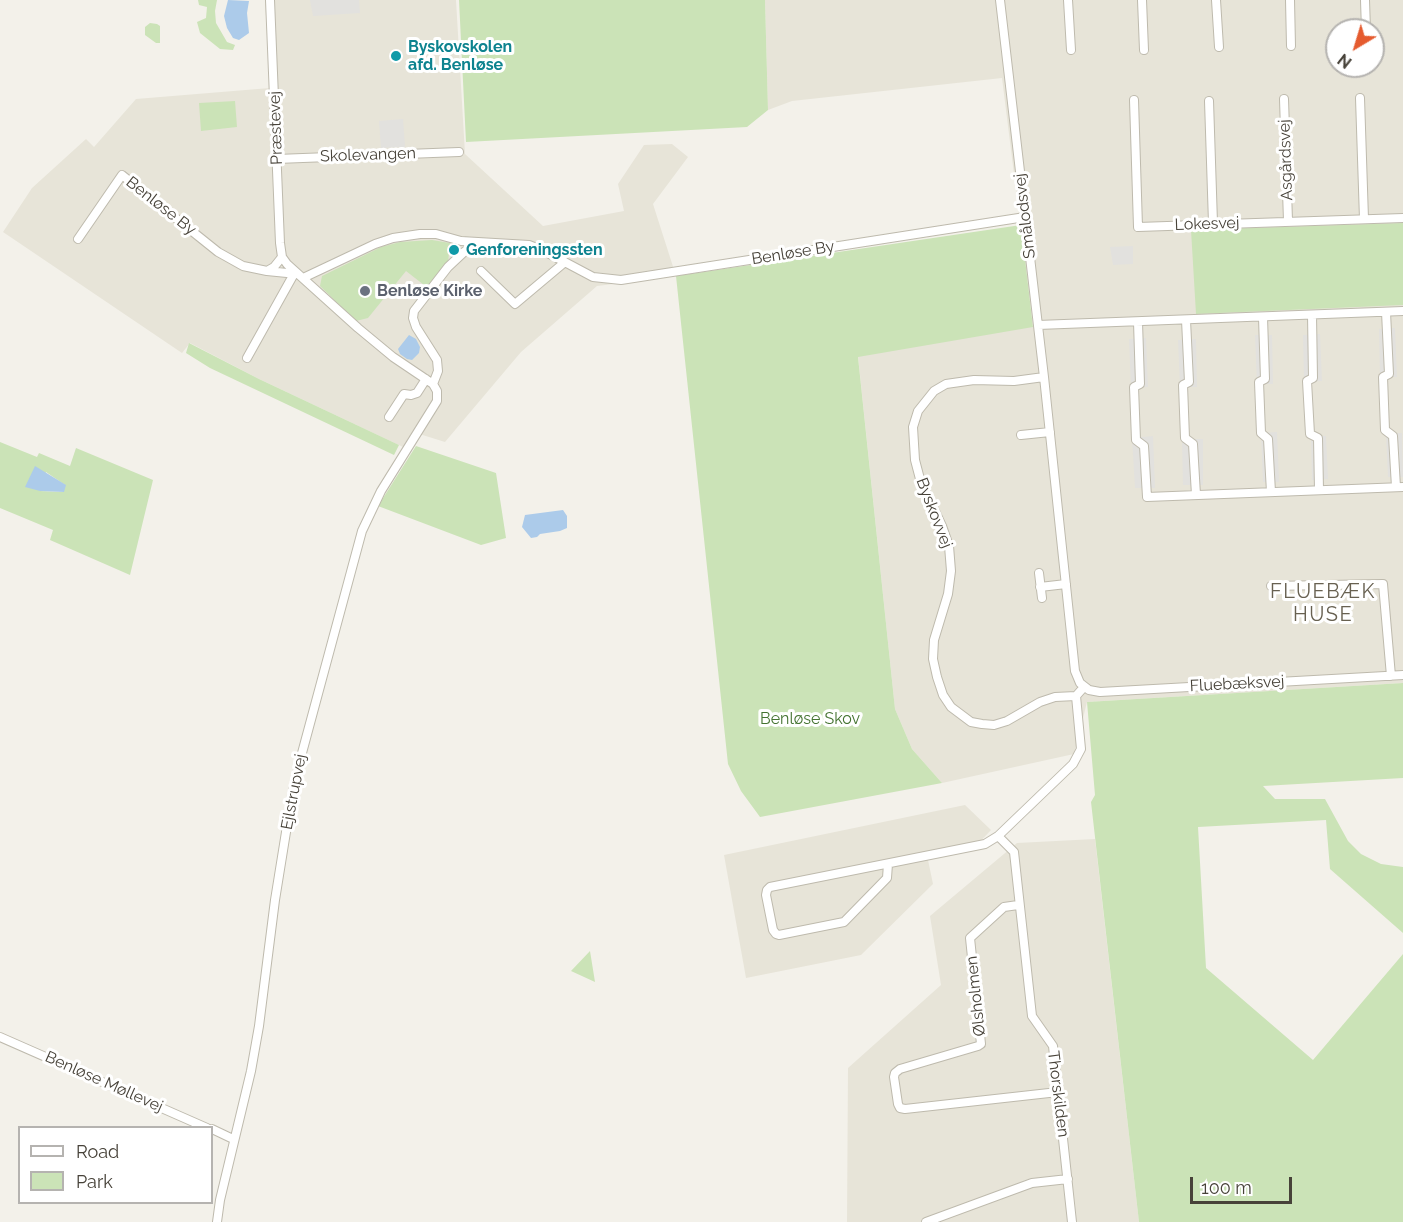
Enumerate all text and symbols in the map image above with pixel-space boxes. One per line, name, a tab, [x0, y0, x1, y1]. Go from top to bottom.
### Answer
north arrow	[1325, 18, 1385, 78]
place label: Byskovskolen afd. Benløse	[408, 37, 512, 75]
marker: Byskovskolen afd. Benløse	[389, 49, 403, 63]
text: N	[1334, 50, 1356, 72]
street label: Præstevej	[265, 91, 287, 165]
street label: Asgårdsvej	[1275, 119, 1297, 201]
street label: Skolevangen	[320, 144, 416, 166]
street label: Smålodsvej	[1010, 172, 1040, 260]
street label: Benløse By	[122, 173, 200, 239]
street label: Lokesvej	[1174, 213, 1240, 235]
street label: Benløse By	[750, 237, 836, 269]
place label: Genforeningssten	[466, 240, 603, 260]
marker: Genforeningssten	[447, 243, 461, 257]
place label: Benløse Kirke	[377, 281, 482, 301]
marker: Benløse Kirke	[358, 284, 372, 298]
street label: Byskovvej	[912, 475, 956, 551]
district label: FLUEBÆK HUSE	[1270, 580, 1376, 627]
street label: Fluebæksvej	[1189, 672, 1285, 696]
park label: Benløse Skov	[760, 709, 860, 729]
street label: Ejlstrupvej	[277, 753, 311, 831]
street label: Ølsholmen	[962, 955, 990, 1037]
street label: Benløse Møllevej	[42, 1047, 166, 1117]
street label: Thorskilden	[1043, 1050, 1073, 1138]
legend	[18, 1126, 213, 1204]
text: Road	[76, 1141, 119, 1162]
scale bar	[1193, 1165, 1295, 1203]
text: Park	[76, 1171, 113, 1192]
text: 100 m	[1201, 1177, 1252, 1198]

